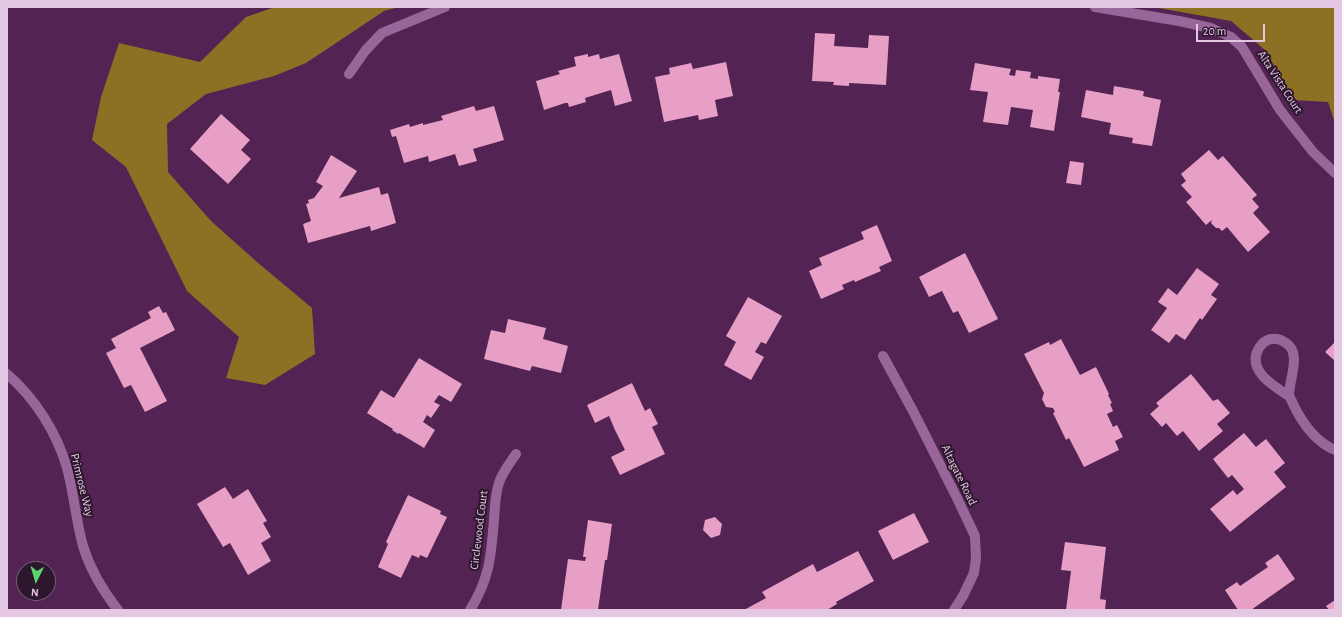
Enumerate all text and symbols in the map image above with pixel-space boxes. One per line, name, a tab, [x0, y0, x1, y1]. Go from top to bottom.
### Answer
scale bar	[1198, 16, 1267, 42]
text: 20 m	[1203, 25, 1226, 37]
street label: Alta Vista Court	[1254, 48, 1306, 116]
street label: Altagate Road	[938, 442, 980, 508]
street label: Primrose Way	[67, 452, 97, 518]
street label: Circlewood Court	[467, 490, 491, 570]
north arrow	[16, 561, 56, 601]
text: N	[31, 587, 39, 598]

